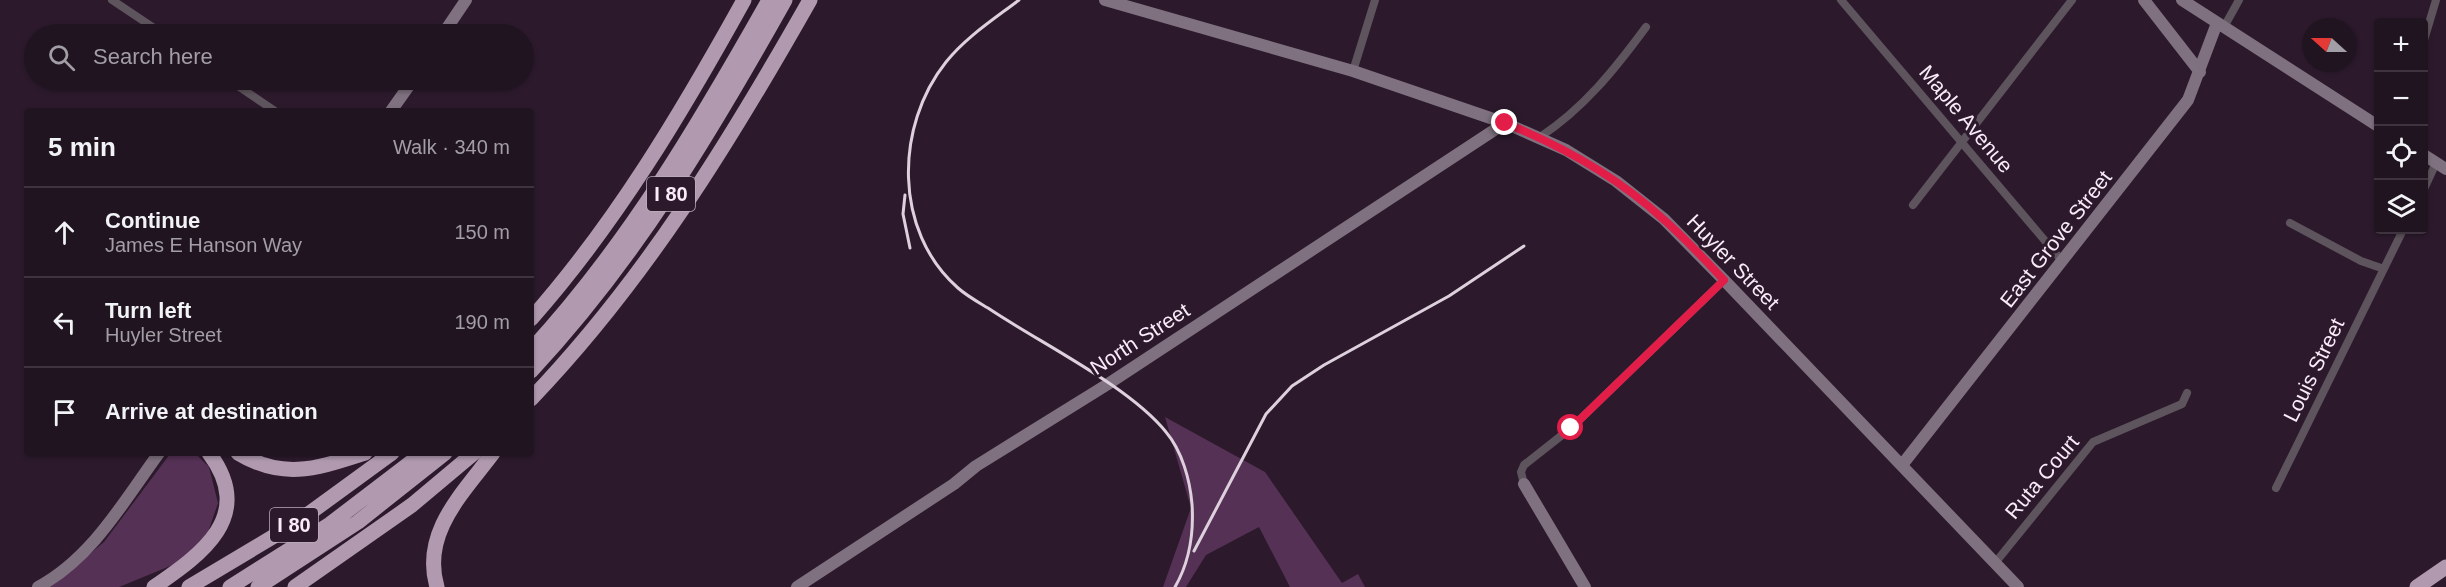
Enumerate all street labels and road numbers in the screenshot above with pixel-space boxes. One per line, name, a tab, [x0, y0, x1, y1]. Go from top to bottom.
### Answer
street label: Maple Avenue	[1915, 60, 2018, 177]
street label: East Grove Street	[1995, 166, 2116, 312]
road number: I 80	[647, 177, 695, 211]
street label: Huyler Street	[1683, 210, 1784, 314]
street label: North Street	[1086, 298, 1194, 379]
street label: Louis Street	[2279, 314, 2349, 425]
street label: Ruta Court	[2000, 430, 2083, 523]
road number: I 80	[270, 508, 318, 542]

